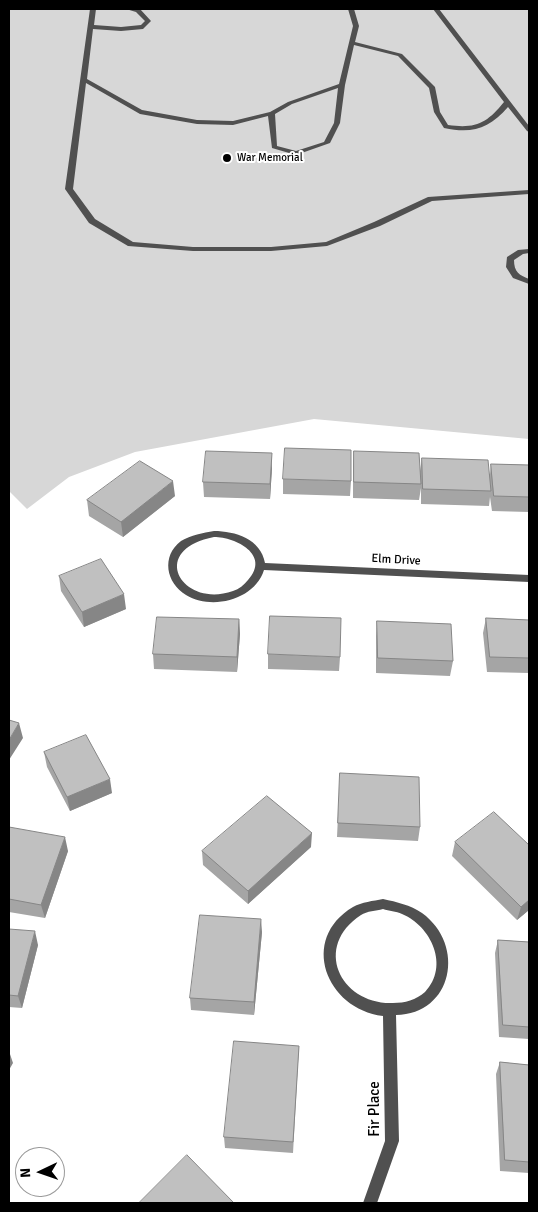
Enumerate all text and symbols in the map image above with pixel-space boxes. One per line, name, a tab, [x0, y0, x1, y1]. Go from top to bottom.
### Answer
place label: War Memorial	[237, 151, 303, 165]
marker: War Memorial	[221, 152, 233, 164]
street label: Elm Drive	[371, 552, 421, 568]
street label: Fir Place	[366, 1081, 384, 1137]
north arrow	[15, 1147, 65, 1197]
text: N	[17, 1167, 34, 1178]

